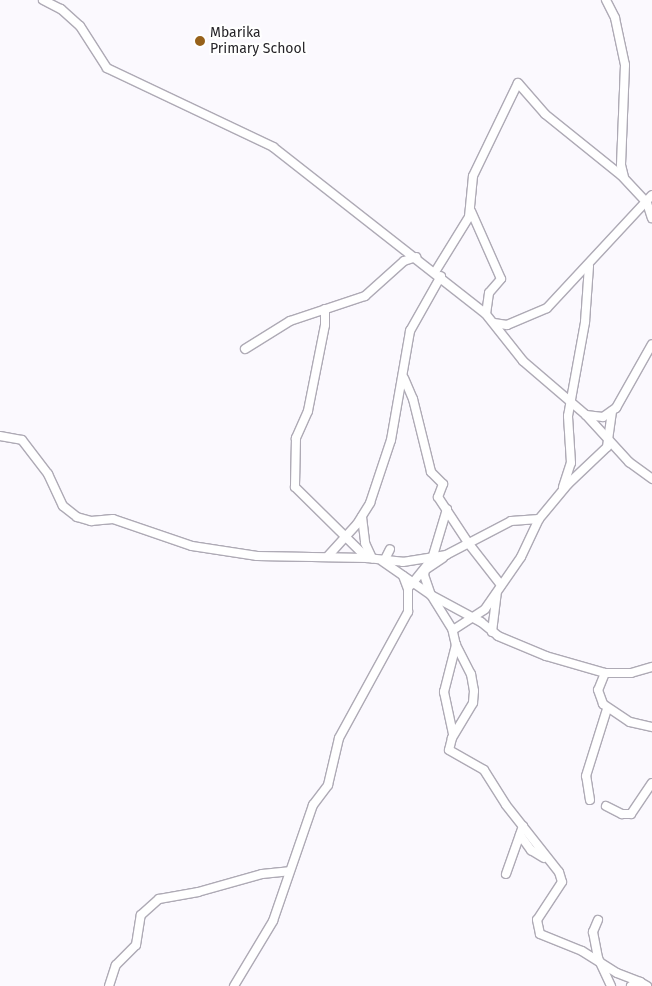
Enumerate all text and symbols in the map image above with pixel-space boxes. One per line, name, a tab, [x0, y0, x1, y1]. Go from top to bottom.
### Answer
place label: Mbarika Primary School	[210, 25, 306, 58]
marker: Mbarika Primary School	[194, 35, 206, 47]

